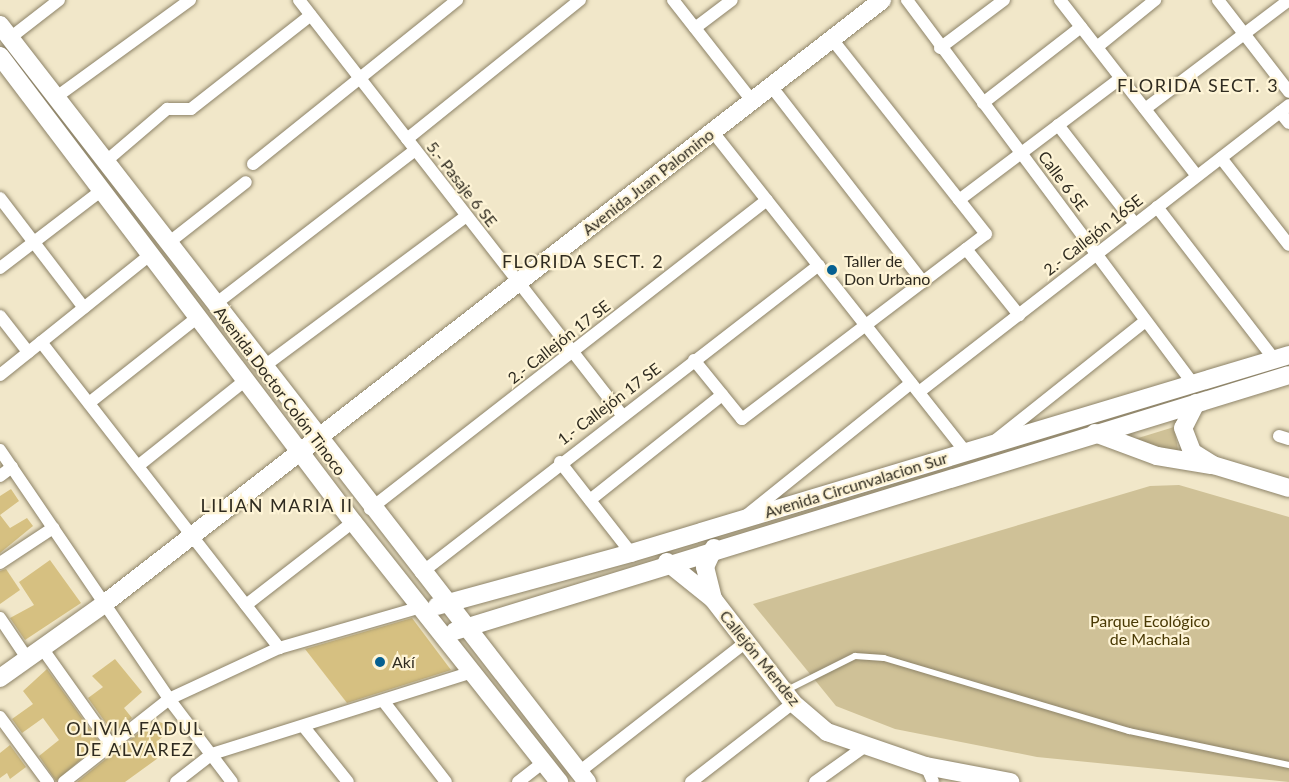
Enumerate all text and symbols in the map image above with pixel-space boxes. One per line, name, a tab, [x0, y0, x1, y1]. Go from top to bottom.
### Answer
district label: FLORIDA SECT. 3	[1117, 74, 1279, 96]
street label: Avenida Juan Palomino	[578, 125, 718, 239]
street label: 5.- Pasaje 6 SE	[423, 138, 501, 230]
street label: Calle 6 SE	[1034, 147, 1092, 215]
street label: 2.- Callejón 16SE	[1040, 190, 1146, 280]
district label: FLORIDA SECT. 2	[502, 250, 664, 272]
place label: Taller de Don Urbano	[844, 251, 930, 289]
marker: Taller de Don Urbano	[825, 263, 839, 277]
street label: 2.- Callejón 17 SE	[504, 296, 614, 388]
street label: Avenida Doctor Colón Tinoco	[210, 302, 350, 480]
street label: 1.- Callejón 17 SE	[554, 359, 664, 449]
street label: Avenida Circunvalacion Sur	[762, 448, 950, 522]
district label: LILIAN MARIA II	[200, 494, 354, 516]
street label: Callejón Mendez	[716, 606, 804, 710]
park label: Parque Ecológico de Machala	[1090, 611, 1210, 649]
place label: Akí	[392, 652, 415, 672]
marker: Akí	[373, 655, 387, 669]
district label: OLIVIA FADUL DE ALVAREZ	[66, 718, 204, 760]

